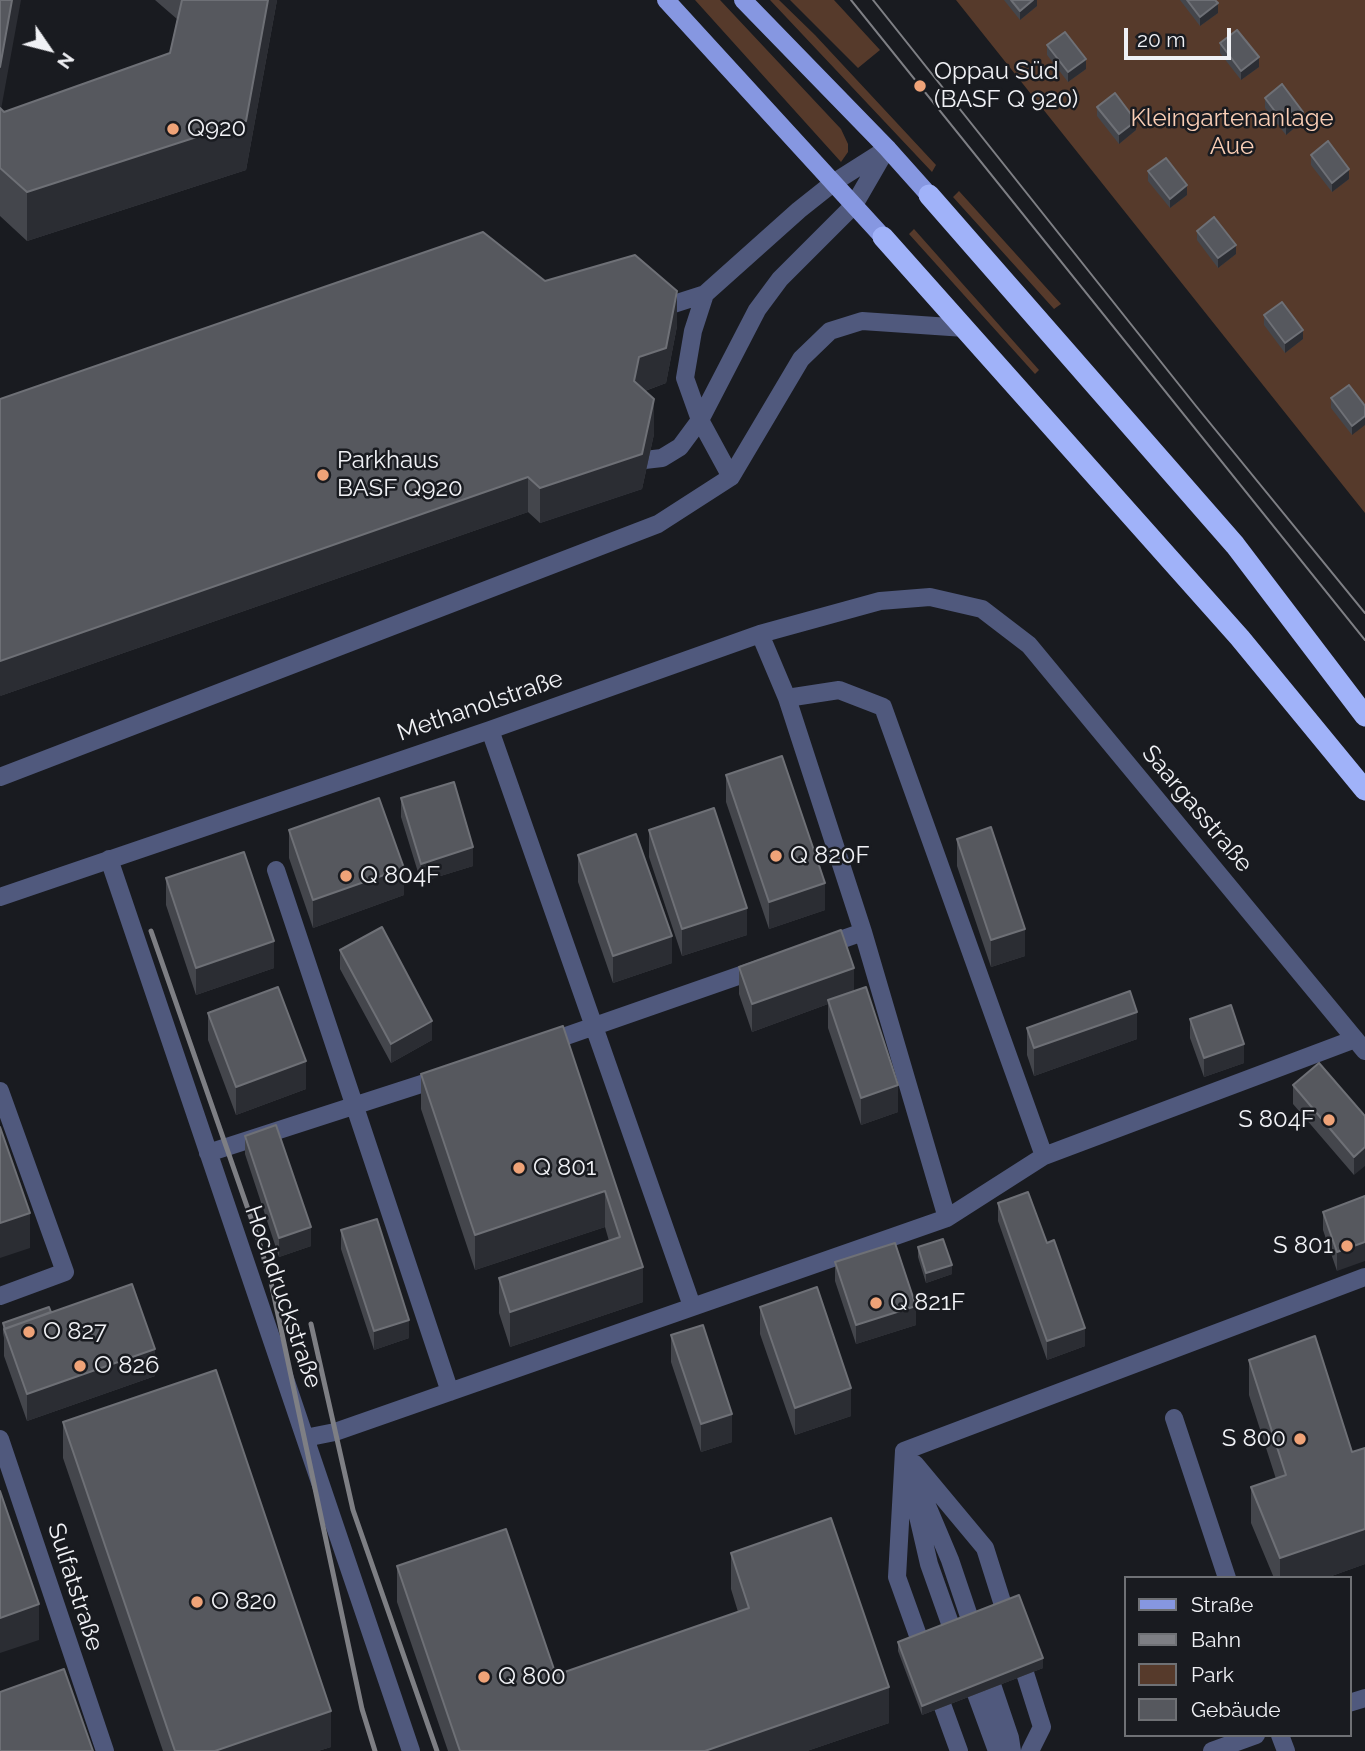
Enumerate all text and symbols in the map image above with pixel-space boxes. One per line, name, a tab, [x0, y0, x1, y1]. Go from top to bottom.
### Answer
north arrow	[14, 14, 84, 84]
scale bar	[1127, 14, 1234, 58]
text: 20 m	[1137, 27, 1185, 52]
text: N	[53, 49, 79, 73]
place label: Oppau Süd (BASF Q 920)	[934, 58, 1078, 114]
marker: Oppau Süd (BASF Q 920)	[912, 78, 928, 94]
park label: Kleingartenanlage Aue	[1130, 105, 1334, 161]
place label: Q920	[187, 115, 246, 143]
marker: Q920	[165, 121, 181, 137]
place label: Parkhaus BASF Q920	[337, 447, 463, 503]
marker: Parkhaus BASF Q920	[315, 467, 331, 483]
street label: Methanolstraße	[393, 664, 567, 748]
street label: Saargasstraße	[1136, 740, 1258, 878]
place label: Q 820F	[790, 842, 870, 870]
marker: Q 820F	[768, 848, 784, 864]
place label: Q 804F	[360, 862, 440, 890]
marker: Q 804F	[338, 868, 354, 884]
place label: S 804F	[1238, 1106, 1315, 1134]
marker: S 804F	[1321, 1112, 1337, 1128]
place label: Q 801	[533, 1154, 596, 1182]
marker: Q 801	[511, 1160, 527, 1176]
street label: Hochdruckstraße	[238, 1202, 328, 1392]
place label: S 801	[1273, 1232, 1333, 1260]
marker: S 801	[1339, 1238, 1355, 1254]
place label: Q 821F	[890, 1289, 965, 1317]
marker: Q 821F	[868, 1295, 884, 1311]
place label: O 827	[43, 1318, 107, 1346]
marker: O 827	[21, 1324, 37, 1340]
place label: O 826	[94, 1352, 159, 1380]
marker: O 826	[72, 1358, 88, 1374]
place label: S 800	[1222, 1425, 1286, 1453]
marker: S 800	[1292, 1431, 1308, 1447]
street label: Sulfatstraße	[41, 1519, 109, 1655]
legend	[1124, 1576, 1351, 1737]
place label: O 820	[211, 1588, 277, 1616]
text: Straße	[1191, 1592, 1253, 1617]
marker: O 820	[189, 1594, 205, 1610]
text: Bahn	[1191, 1627, 1241, 1652]
text: Park	[1191, 1662, 1234, 1687]
place label: Q 800	[498, 1663, 566, 1691]
marker: Q 800	[476, 1669, 492, 1685]
text: Gebäude	[1191, 1697, 1281, 1722]

